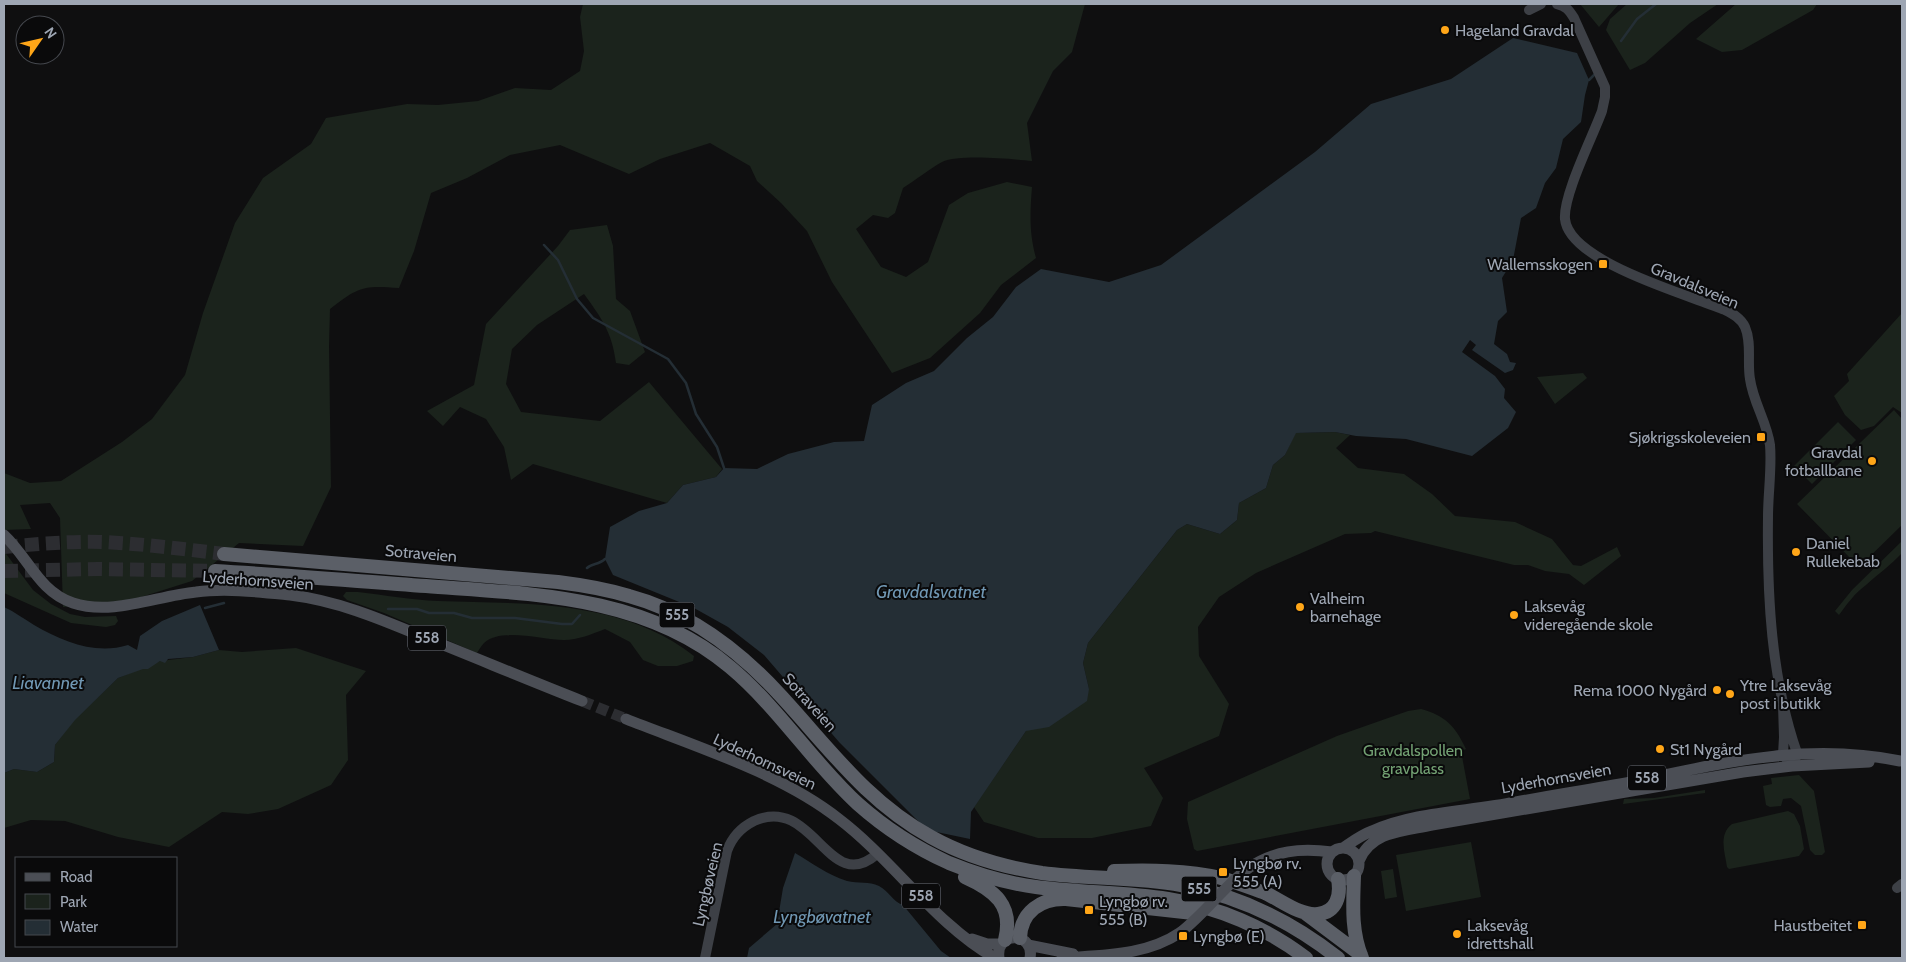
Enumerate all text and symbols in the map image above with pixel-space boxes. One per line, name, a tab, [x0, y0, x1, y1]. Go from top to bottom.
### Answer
north arrow	[15, 15, 65, 65]
place label: Hageland Gravdal	[1455, 21, 1574, 40]
text: N	[41, 24, 61, 42]
marker: Hageland Gravdal	[1439, 24, 1451, 36]
place label: Wallemsskogen	[1487, 255, 1593, 274]
marker: Wallemsskogen	[1597, 258, 1609, 270]
street label: Gravdalsveien	[1648, 258, 1742, 313]
place label: Sjøkrigsskoleveien	[1629, 428, 1751, 447]
marker: Sjøkrigsskoleveien	[1755, 431, 1767, 443]
place label: Gravdal fotballbane	[1785, 443, 1862, 480]
marker: Gravdal fotballbane	[1866, 455, 1878, 467]
place label: Daniel Rullekebab	[1806, 534, 1880, 571]
street label: Sotraveien	[384, 541, 458, 566]
marker: Daniel Rullekebab	[1790, 546, 1802, 558]
street label: Lyderhornsveien	[202, 567, 314, 594]
water label: Gravdalsvatnet	[876, 581, 987, 603]
place label: Valheim barnehage	[1310, 589, 1381, 626]
place label: Laksevåg videregående skole	[1524, 597, 1653, 634]
marker: Valheim barnehage	[1294, 601, 1306, 613]
road number: 555	[660, 602, 694, 628]
marker: Laksevåg videregående skole	[1508, 609, 1520, 621]
road number: 558	[408, 626, 446, 650]
street label: Sotraveien	[778, 669, 841, 736]
water label: Liavannet	[12, 672, 84, 694]
place label: Ytre Laksevåg post i butikk	[1739, 676, 1833, 713]
place label: Rema 1000 Nygård	[1573, 681, 1707, 700]
marker: Rema 1000 Nygård	[1711, 684, 1723, 696]
marker: Ytre Laksevåg post i butikk	[1724, 688, 1736, 700]
street label: Lyderhornsveien	[710, 729, 819, 794]
place label: St1 Nygård	[1670, 740, 1742, 759]
park label: Gravdalspollen gravplass	[1363, 741, 1463, 778]
marker: St1 Nygård	[1654, 743, 1666, 755]
street label: Lyderhornsveien	[1500, 759, 1613, 798]
road number: 558	[1628, 766, 1666, 790]
street label: Lyngbøveien	[689, 840, 726, 928]
place label: Lyngbø rv. 555 (A)	[1233, 854, 1302, 891]
legend	[15, 857, 178, 947]
marker: Lyngbø rv. 555 (A)	[1217, 866, 1229, 878]
text: Road	[60, 868, 93, 886]
road number: 555	[1182, 876, 1216, 902]
road number: 558	[902, 884, 940, 908]
place label: Lyngbø rv. 555 (B)	[1099, 892, 1168, 929]
text: Park	[60, 893, 87, 911]
marker: Lyngbø rv. 555 (B)	[1083, 904, 1095, 916]
water label: Lyngbøvatnet	[773, 906, 871, 928]
place label: Laksevåg idrettshall	[1467, 916, 1534, 953]
place label: Haustbeitet	[1773, 916, 1853, 935]
text: Water	[60, 918, 98, 936]
marker: Haustbeitet	[1856, 919, 1868, 931]
place label: Lyngbø (E)	[1193, 927, 1265, 946]
marker: Laksevåg idrettshall	[1451, 928, 1463, 940]
marker: Lyngbø (E)	[1177, 930, 1189, 942]

